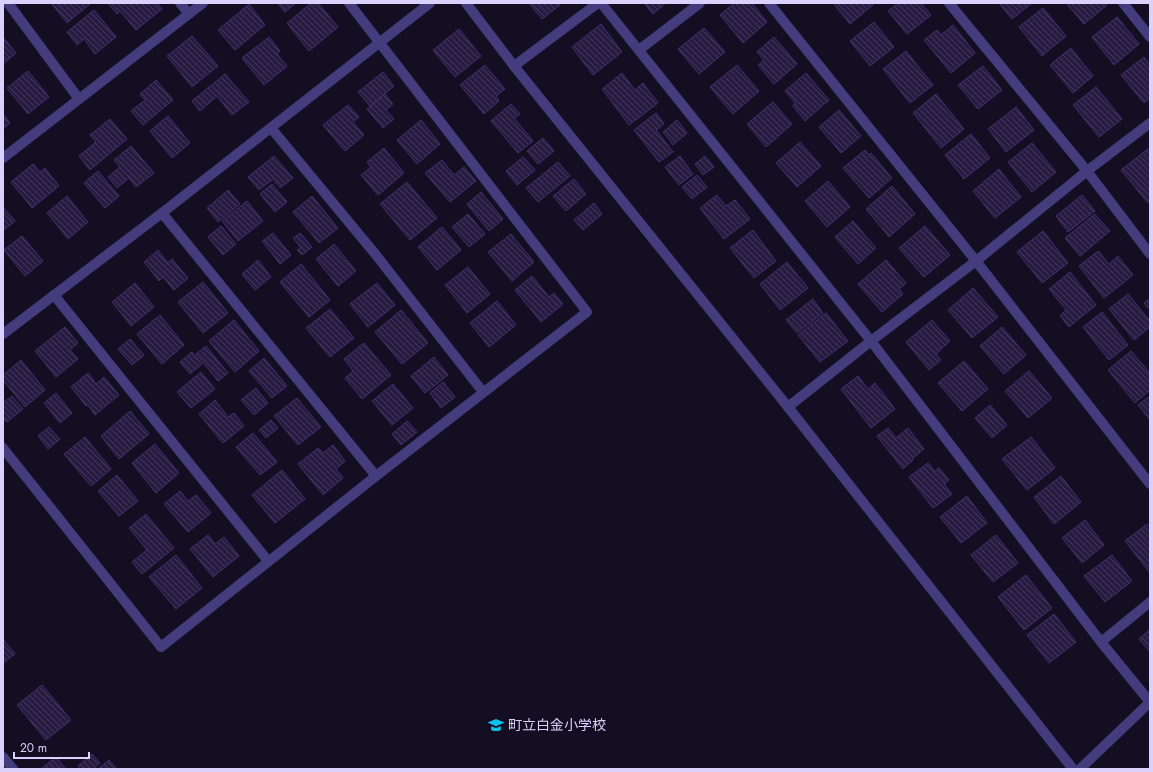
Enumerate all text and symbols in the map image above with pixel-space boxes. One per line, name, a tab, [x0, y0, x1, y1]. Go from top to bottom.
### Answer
place label: 町立白金小学校	[508, 715, 606, 735]
school or university icon: 町立白金小学校	[487, 716, 505, 734]
scale bar	[14, 734, 89, 760]
text: 20 m	[20, 739, 47, 757]

